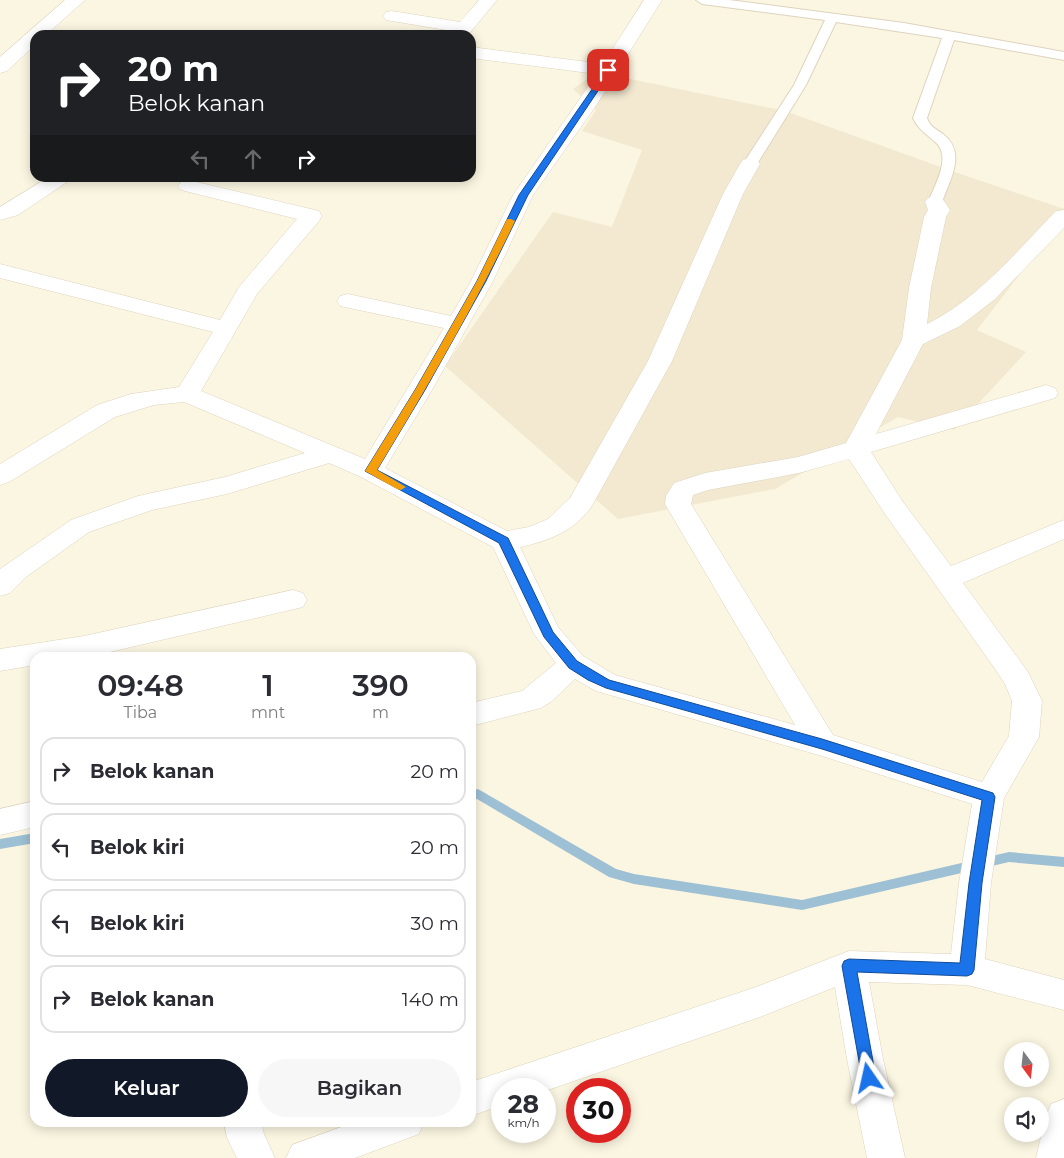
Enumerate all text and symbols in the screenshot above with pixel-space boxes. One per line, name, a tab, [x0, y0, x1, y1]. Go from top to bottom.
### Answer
text: 20 m	[128, 47, 219, 90]
pin	[587, 49, 629, 91]
icon: right	[45, 50, 110, 115]
icon: arrive	[594, 56, 622, 84]
text: Belok kanan	[128, 90, 265, 117]
icon: left	[186, 145, 214, 173]
icon: ahead	[239, 145, 267, 173]
icon: right	[292, 145, 320, 173]
text: 09:48	[97, 667, 184, 704]
text: 1	[262, 667, 274, 704]
text: 390	[352, 667, 409, 704]
text: Tiba	[124, 703, 157, 722]
text: mnt	[251, 703, 285, 722]
text: m	[372, 703, 389, 722]
icon: right	[47, 757, 75, 785]
text: Belok kanan	[90, 760, 214, 783]
text: 20 m	[411, 760, 459, 783]
icon: left	[47, 833, 75, 861]
text: Belok kiri	[90, 836, 185, 859]
text: 20 m	[411, 836, 459, 859]
icon: left	[47, 909, 75, 937]
text: Belok kiri	[90, 912, 185, 935]
text: 30 m	[411, 912, 459, 935]
icon: right	[47, 985, 75, 1013]
text: Belok kanan	[90, 988, 214, 1011]
text: 140 m	[402, 988, 459, 1011]
north arrow	[1004, 1042, 1049, 1088]
map controls	[1004, 1042, 1049, 1142]
position arrow	[842, 1051, 894, 1103]
button: Keluar	[45, 1059, 248, 1117]
button: Bagikan	[258, 1059, 461, 1117]
speed limit sign: 30	[566, 1078, 631, 1143]
text: 28	[508, 1089, 539, 1119]
button: sound	[1004, 1097, 1049, 1142]
text: km/h	[507, 1115, 540, 1130]

